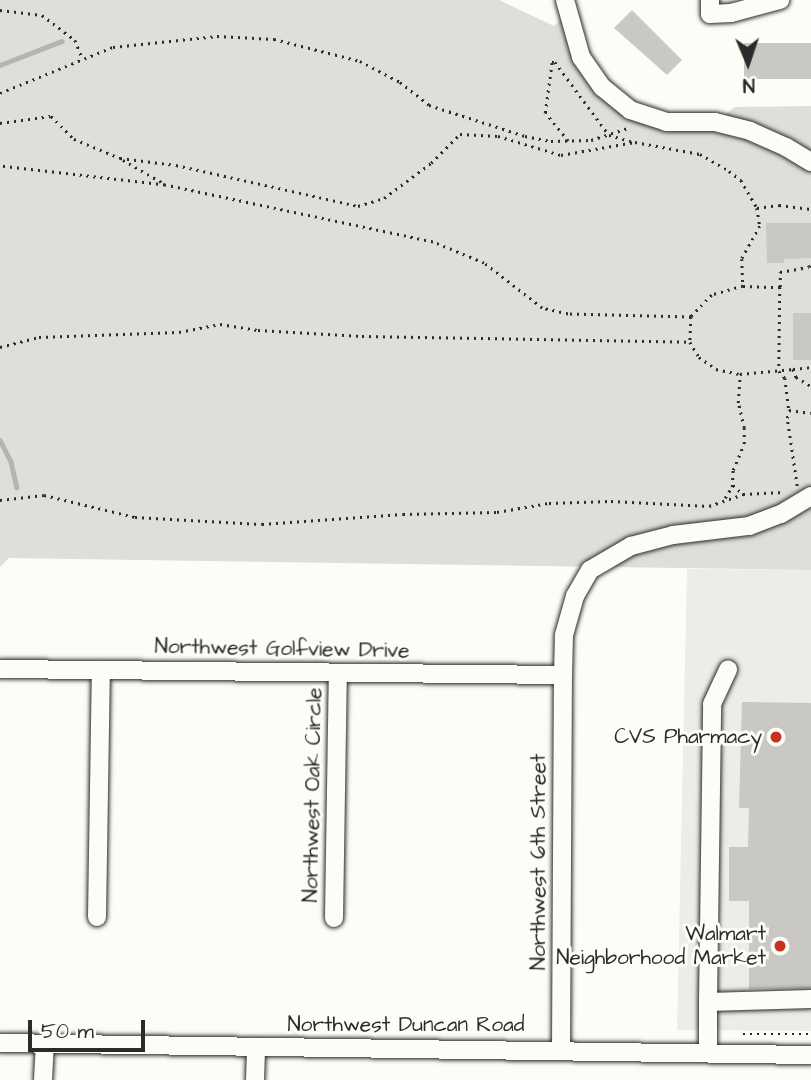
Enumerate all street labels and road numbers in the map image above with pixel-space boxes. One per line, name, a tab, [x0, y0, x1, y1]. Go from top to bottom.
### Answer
street label: Northwest Golfview Drive	[154, 634, 410, 664]
street label: Northwest Oak Circle	[299, 687, 327, 903]
street label: Northwest 6th Street	[526, 754, 552, 970]
street label: Northwest Duncan Road	[287, 1012, 525, 1038]

